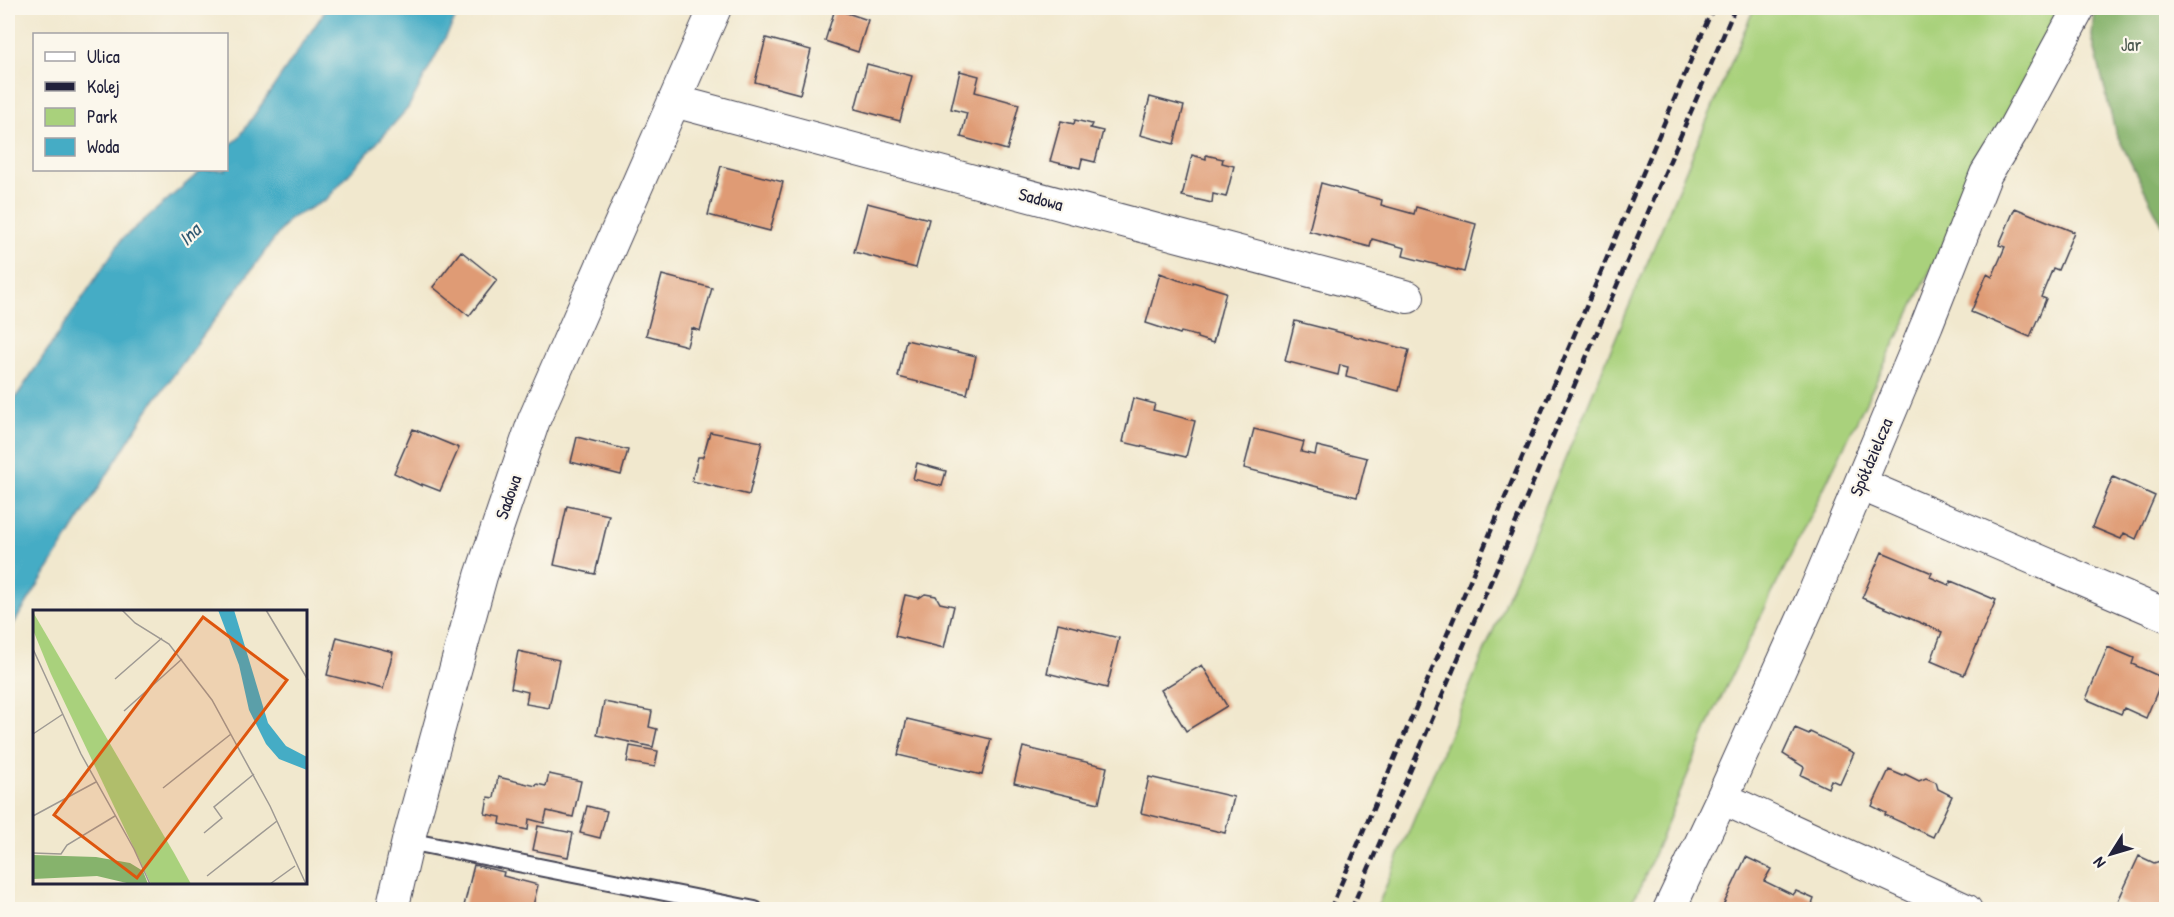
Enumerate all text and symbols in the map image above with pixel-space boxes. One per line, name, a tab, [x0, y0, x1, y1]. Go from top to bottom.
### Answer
park label: Jar	[2121, 32, 2141, 57]
legend	[33, 33, 228, 171]
text: Ulica	[87, 44, 120, 69]
text: Kolej	[87, 74, 120, 99]
text: Park	[87, 104, 118, 129]
text: Woda	[87, 134, 119, 159]
street label: Sadowa	[1016, 181, 1066, 217]
water label: Ina	[172, 215, 208, 251]
street label: Spółdzielcza	[1843, 414, 1899, 500]
street label: Sadowa	[489, 472, 527, 522]
inset map	[33, 610, 308, 884]
north arrow	[2081, 824, 2141, 884]
text: N	[2087, 853, 2110, 873]

